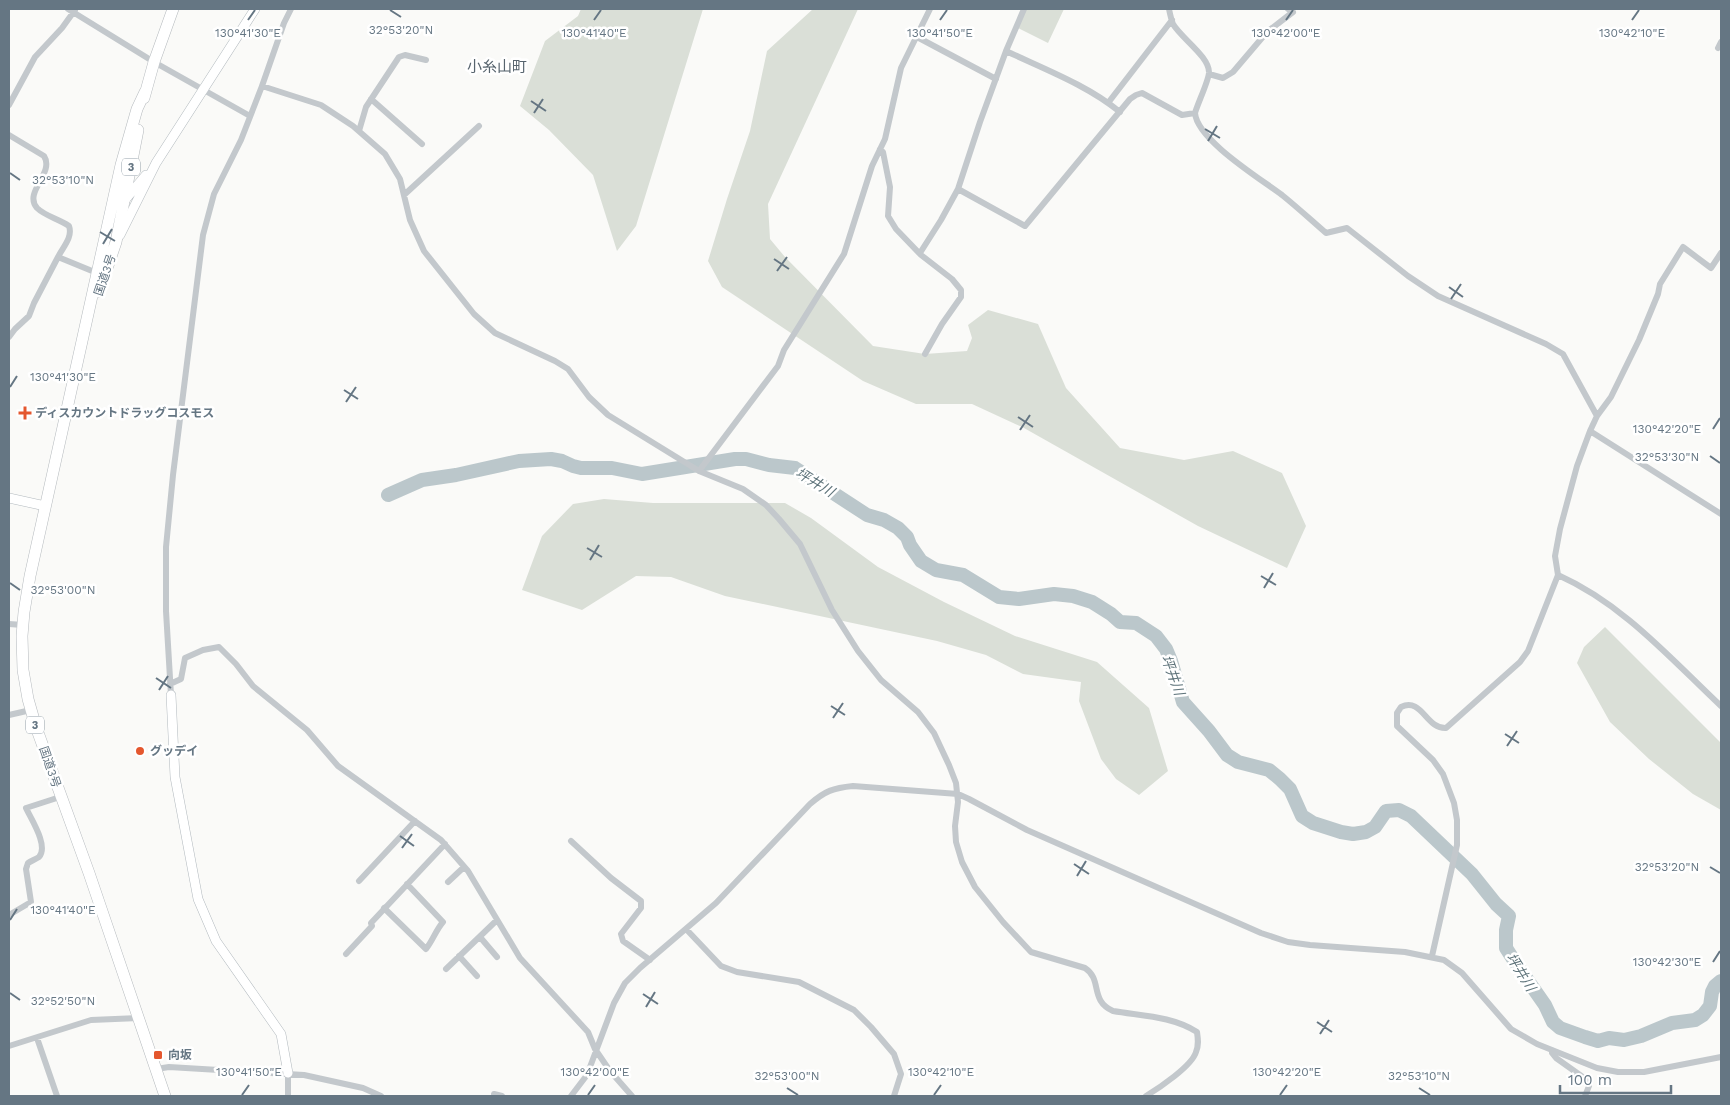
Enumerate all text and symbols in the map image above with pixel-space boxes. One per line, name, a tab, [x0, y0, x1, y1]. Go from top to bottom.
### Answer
text: 32°53'20"N	[369, 23, 433, 37]
text: 130°41'30"E	[215, 26, 281, 40]
text: 130°41'40"E	[561, 26, 627, 40]
text: 130°41'50"E	[907, 26, 973, 40]
text: 130°42'00"E	[1252, 26, 1321, 40]
text: 130°42'10"E	[1599, 26, 1665, 40]
district label: 小糸山町	[467, 58, 527, 76]
road number: 3	[122, 158, 140, 176]
text: 32°53'10"N	[32, 173, 94, 187]
street label: 国道3号	[91, 252, 119, 298]
text: 130°41'30"E	[30, 370, 96, 384]
place label: ディスカウントドラッグコスモス	[35, 406, 214, 420]
marker: ディスカウントドラッグコスモス	[19, 407, 31, 419]
text: 130°42'20"E	[1633, 422, 1702, 436]
text: 32°53'30"N	[1635, 450, 1699, 464]
water label: 坪井川	[793, 464, 839, 501]
text: 32°53'00"N	[31, 583, 95, 597]
water label: 坪井川	[1158, 653, 1188, 699]
road number: 3	[26, 716, 44, 734]
street label: 国道3号	[36, 744, 64, 790]
place label: グッデイ	[150, 744, 198, 758]
marker: グッデイ	[134, 745, 146, 757]
text: 32°53'20"N	[1635, 860, 1699, 874]
text: 130°41'40"E	[30, 903, 96, 917]
water label: 坪井川	[1503, 950, 1540, 996]
text: 130°42'30"E	[1633, 955, 1702, 969]
text: 32°52'50"N	[31, 994, 95, 1008]
place label: 向坂	[168, 1048, 192, 1062]
marker: 向坂	[152, 1049, 164, 1061]
scale bar	[1560, 1062, 1671, 1094]
text: 130°41'50"E	[216, 1065, 282, 1079]
text: 130°42'00"E	[561, 1065, 630, 1079]
text: 130°42'10"E	[908, 1065, 974, 1079]
text: 130°42'20"E	[1253, 1065, 1322, 1079]
text: 32°53'00"N	[755, 1069, 819, 1083]
text: 32°53'10"N	[1388, 1069, 1450, 1083]
text: 100 m	[1568, 1071, 1612, 1089]

